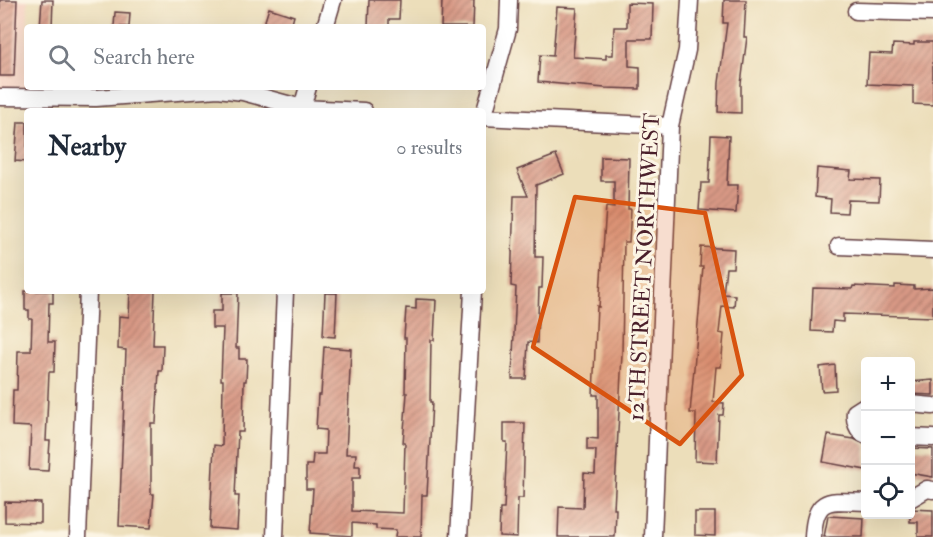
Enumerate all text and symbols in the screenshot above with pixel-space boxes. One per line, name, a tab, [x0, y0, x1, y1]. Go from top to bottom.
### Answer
search box	[24, 24, 486, 90]
icon: search	[45, 41, 78, 74]
text: Search here	[93, 43, 195, 71]
street label: 12TH STREET NORTHWEST	[622, 112, 666, 422]
text: Nearby	[48, 131, 126, 163]
text: 0 results	[396, 135, 462, 160]
map controls	[861, 357, 915, 519]
button: +	[861, 357, 915, 411]
button: −	[861, 411, 915, 465]
button: locate	[861, 465, 915, 519]

